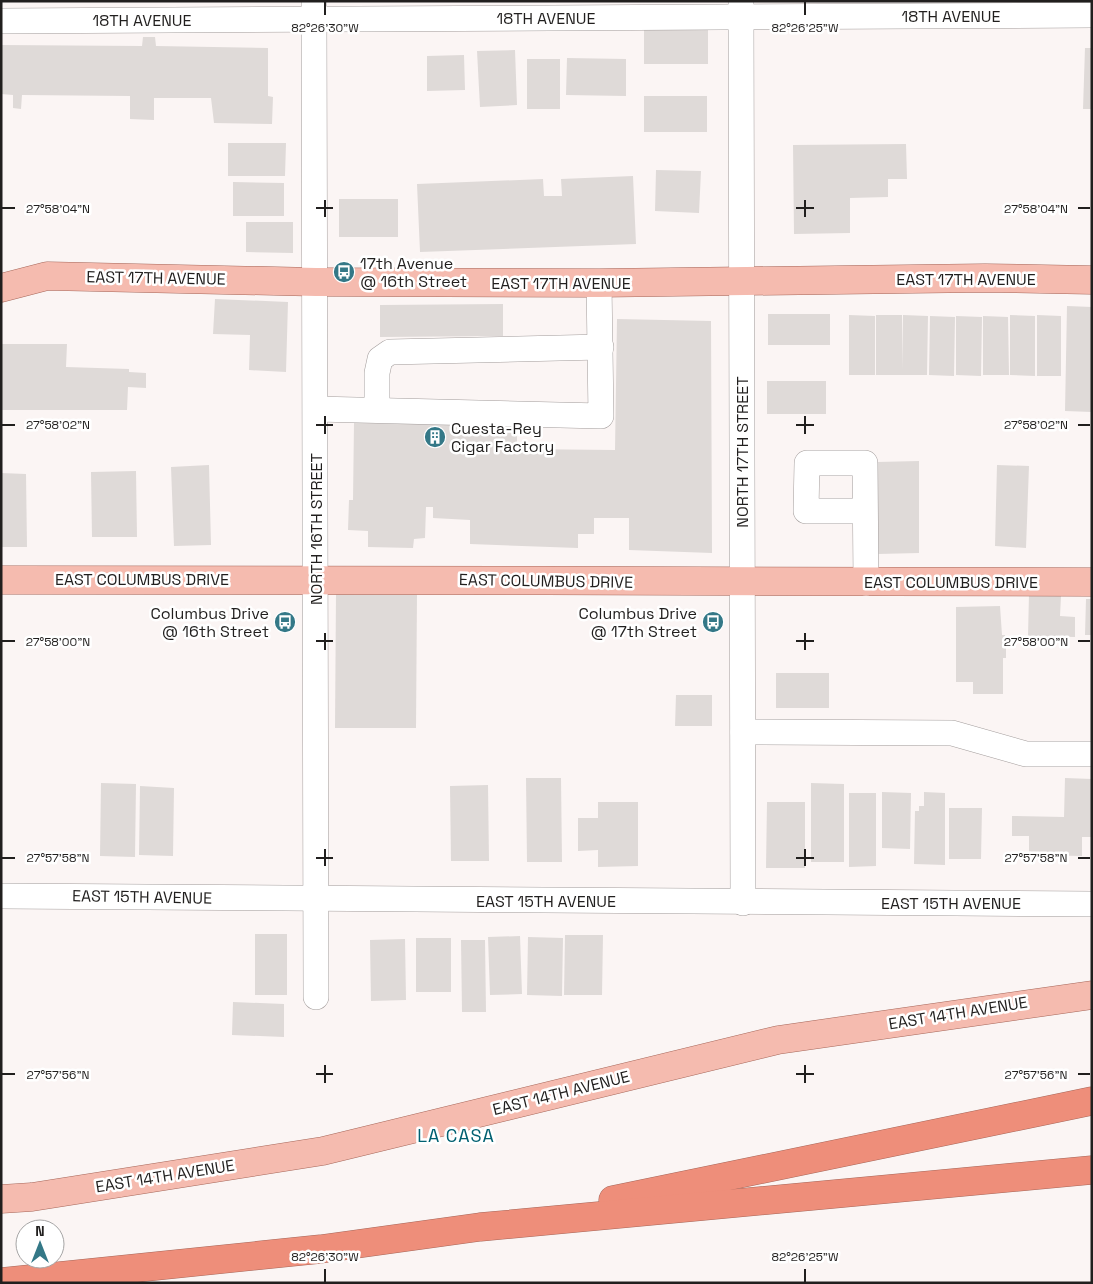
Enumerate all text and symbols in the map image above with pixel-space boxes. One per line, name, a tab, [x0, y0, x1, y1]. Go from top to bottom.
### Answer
street label: 18TH AVENUE	[902, 6, 1000, 27]
street label: 18TH AVENUE	[497, 8, 595, 29]
street label: 18TH AVENUE	[93, 10, 191, 31]
text: 82°26'30"W	[291, 20, 359, 36]
text: 82°26'25"W	[772, 20, 839, 36]
text: 27°58'04"N	[26, 201, 90, 217]
text: 27°58'04"N	[1004, 201, 1068, 217]
place label: 17th Avenue @ 16th Street	[360, 253, 467, 292]
bus stop icon: 17th Avenue @ 16th Street	[332, 260, 356, 284]
street label: EAST 17TH AVENUE	[86, 266, 226, 290]
street label: EAST 17TH AVENUE	[896, 269, 1036, 290]
street label: EAST 17TH AVENUE	[491, 273, 631, 294]
street label: NORTH 17TH STREET	[732, 376, 753, 528]
text: 27°58'02"N	[26, 417, 90, 433]
text: 27°58'02"N	[1004, 417, 1068, 433]
place label: Cuesta-Rey Cigar Factory	[451, 418, 554, 457]
building icon: Cuesta-Rey Cigar Factory	[423, 425, 447, 449]
street label: NORTH 16TH STREET	[306, 453, 327, 605]
street label: EAST COLUMBUS DRIVE	[55, 569, 229, 590]
street label: EAST COLUMBUS DRIVE	[459, 569, 633, 593]
street label: EAST COLUMBUS DRIVE	[864, 572, 1038, 593]
place label: Columbus Drive @ 16th Street	[150, 603, 269, 642]
place label: Columbus Drive @ 17th Street	[578, 603, 697, 642]
bus stop icon: Columbus Drive @ 16th Street	[273, 610, 297, 634]
bus stop icon: Columbus Drive @ 17th Street	[701, 610, 725, 634]
text: 27°58'00"N	[26, 634, 90, 650]
text: 27°58'00"N	[1004, 634, 1068, 650]
text: 27°57'58"N	[26, 850, 90, 866]
text: 27°57'58"N	[1004, 850, 1068, 866]
street label: EAST 15TH AVENUE	[72, 885, 212, 909]
street label: EAST 15TH AVENUE	[476, 891, 616, 912]
street label: EAST 15TH AVENUE	[881, 893, 1021, 914]
street label: EAST 14TH AVENUE	[887, 992, 1029, 1034]
street label: EAST 14TH AVENUE	[490, 1066, 632, 1120]
text: 27°57'56"N	[27, 1067, 89, 1083]
text: 27°57'56"N	[1005, 1067, 1067, 1083]
district label: LA CASA	[417, 1124, 495, 1147]
street label: EAST 14TH AVENUE	[94, 1155, 236, 1197]
north arrow	[15, 1219, 65, 1269]
text: N	[35, 1222, 45, 1240]
text: 82°26'30"W	[291, 1249, 359, 1265]
text: 82°26'25"W	[772, 1249, 839, 1265]

